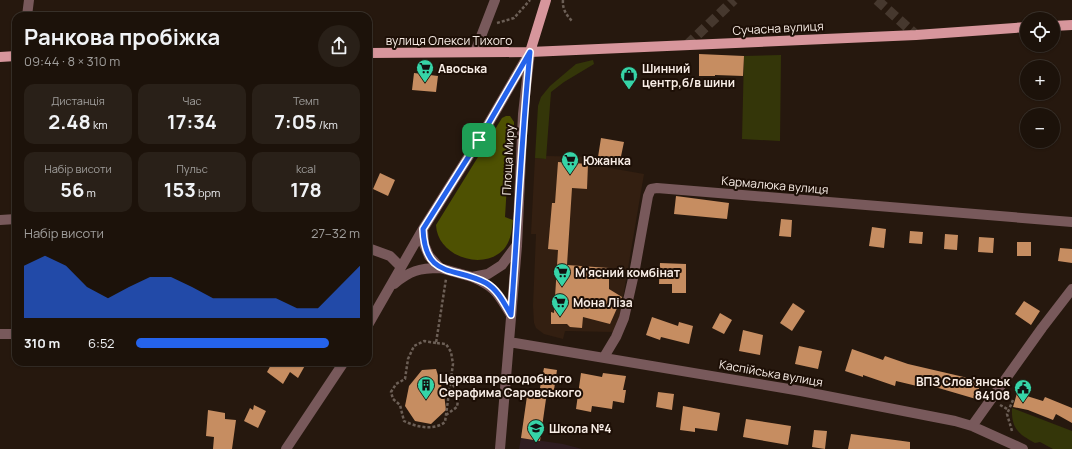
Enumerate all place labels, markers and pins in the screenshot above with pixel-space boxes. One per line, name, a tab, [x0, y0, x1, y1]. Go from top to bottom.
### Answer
supermarket icon: Авоська	[415, 58, 435, 83]
place label: Авоська	[438, 60, 487, 77]
place label: Шинний центр,б/в шини	[642, 60, 735, 91]
shop icon: Шинний центр,б/в шини	[619, 65, 639, 90]
pin	[462, 123, 496, 157]
supermarket icon: Южанка	[560, 150, 580, 175]
place label: Южанка	[583, 152, 631, 169]
supermarket icon: М'ясний комбінат	[552, 262, 572, 287]
place label: М'ясний комбінат	[575, 264, 681, 281]
supermarket icon: Мона Ліза	[550, 292, 570, 317]
place label: Мона Ліза	[573, 294, 633, 311]
place label: Церква преподобного Серафима Саровського	[439, 370, 582, 401]
place label: ВПЗ Слов'янськ 84108	[916, 373, 1011, 404]
building icon: Церква преподобного Серафима Саровського	[416, 375, 436, 400]
public building icon: ВПЗ Слов'янськ 84108	[1013, 378, 1033, 403]
school or university icon: Школа №4	[526, 418, 546, 443]
place label: Школа №4	[549, 420, 612, 437]

